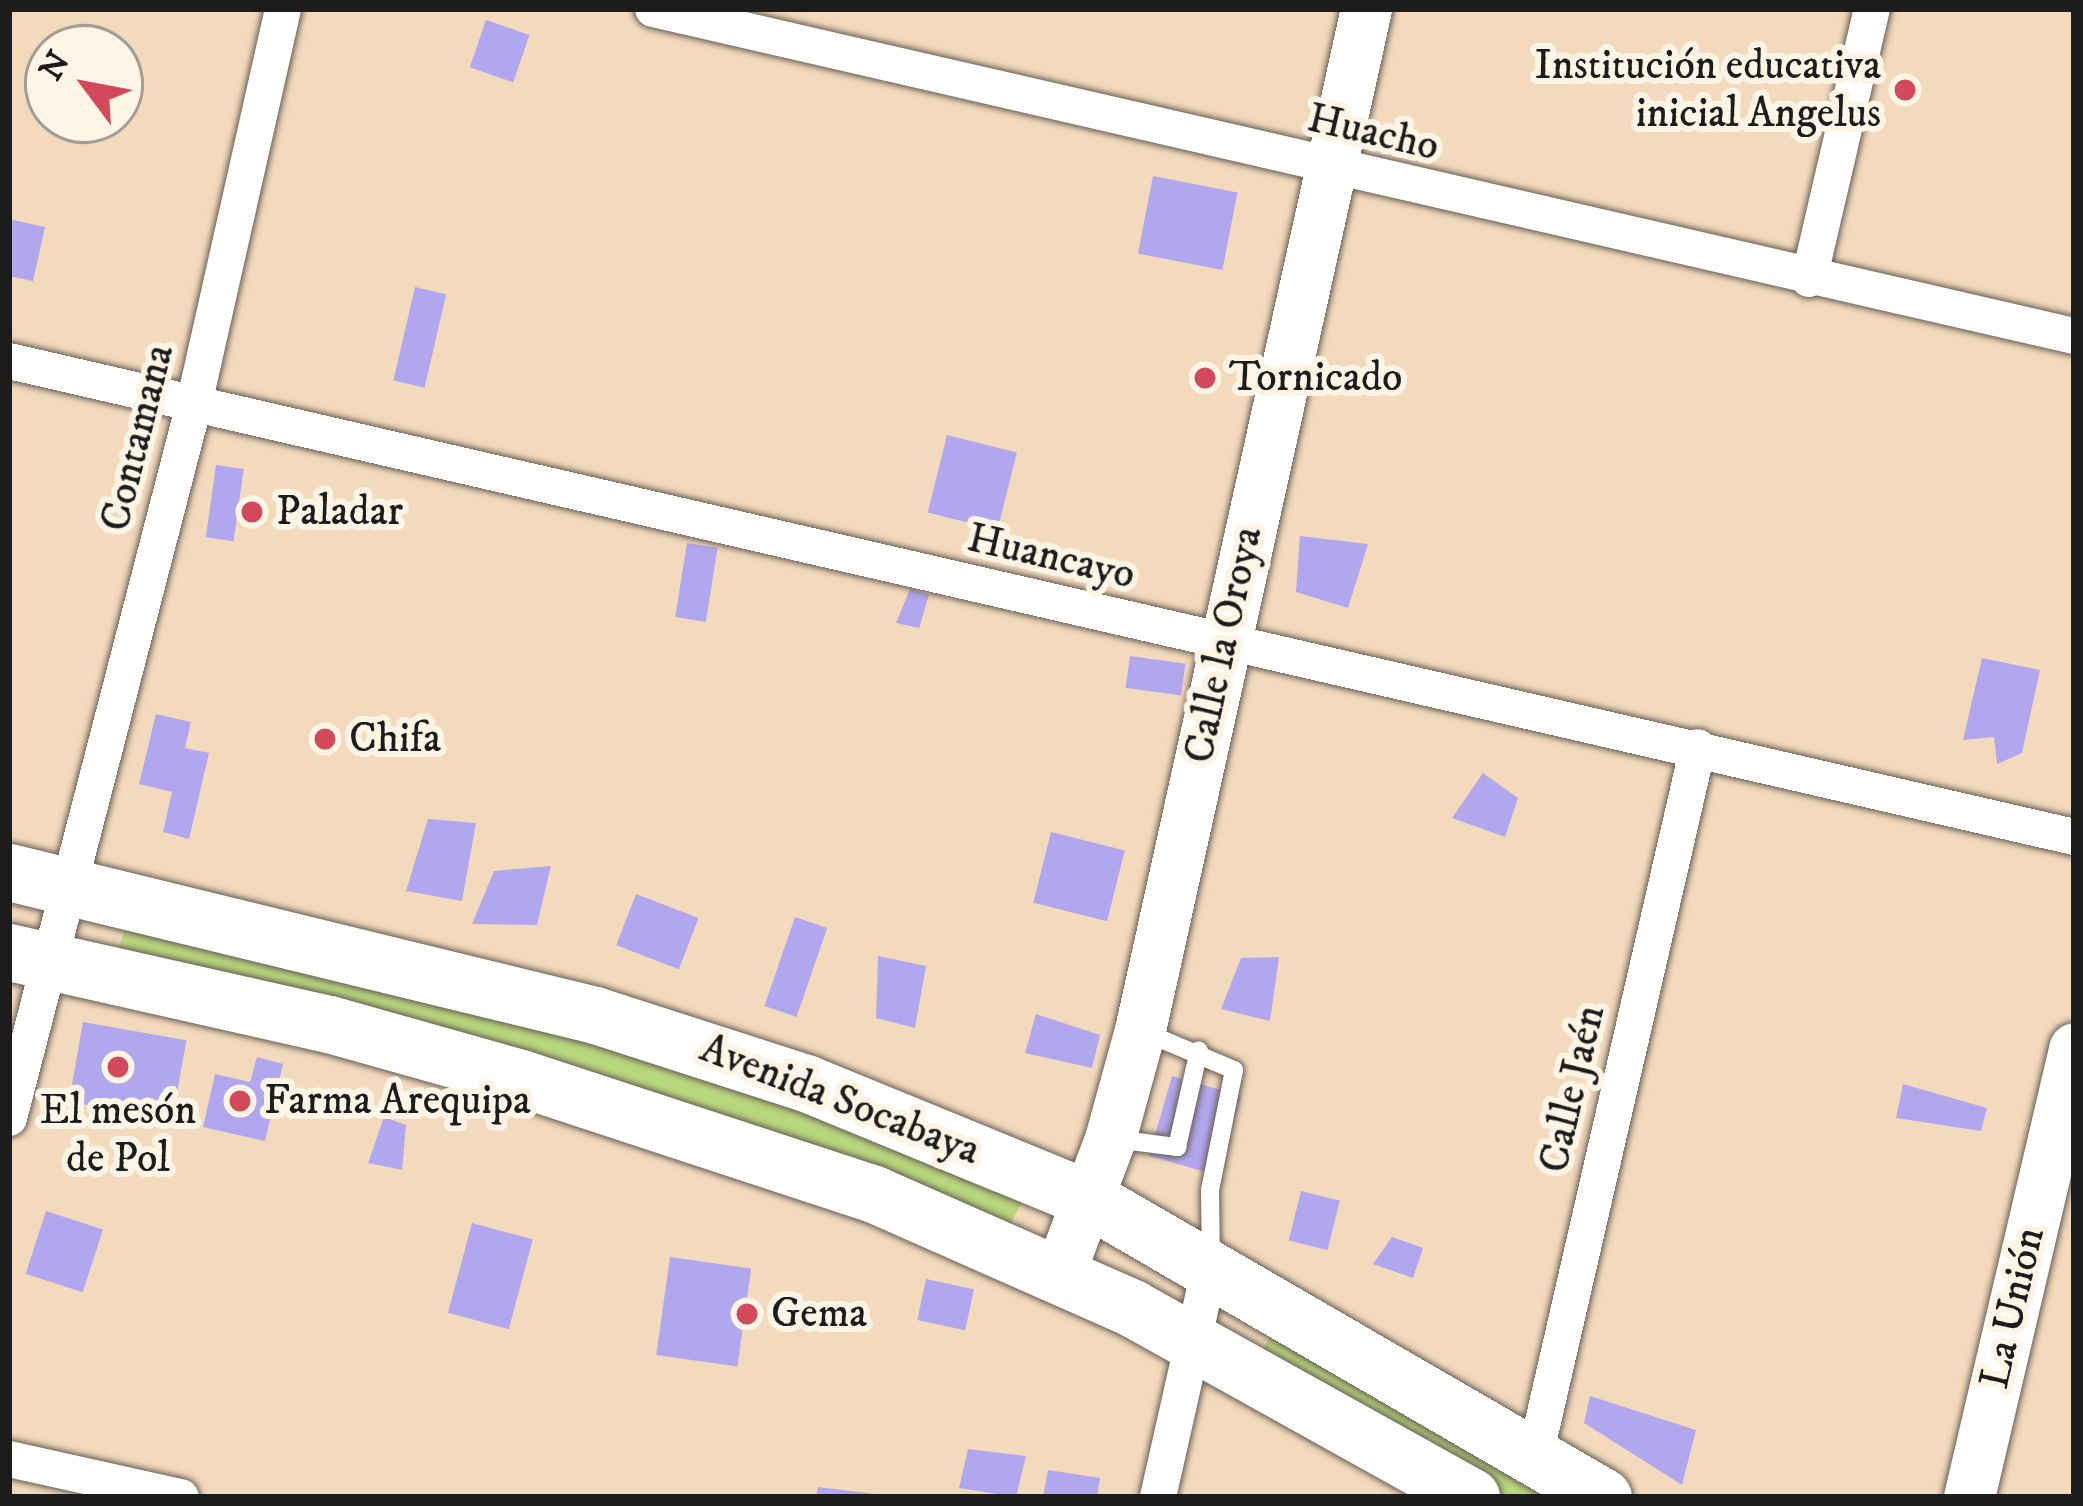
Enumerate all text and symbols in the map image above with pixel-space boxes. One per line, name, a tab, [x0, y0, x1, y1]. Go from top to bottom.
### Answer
north arrow	[24, 24, 144, 144]
place label: Institución educativa inicial Angelus	[1534, 41, 1881, 140]
text: N	[31, 44, 80, 89]
marker: Institución educativa inicial Angelus	[1892, 77, 1918, 103]
street label: Huacho	[1302, 93, 1444, 173]
street label: Contamana	[90, 339, 186, 537]
place label: Tornicado	[1229, 353, 1402, 403]
marker: Tornicado	[1192, 365, 1218, 391]
place label: Paladar	[276, 487, 403, 537]
marker: Paladar	[239, 499, 265, 525]
street label: Huancayo	[962, 513, 1140, 601]
street label: Calle la Oroya	[1174, 522, 1274, 768]
place label: Chifa	[349, 714, 441, 764]
marker: Chifa	[312, 726, 338, 752]
street label: Calle Jaén	[1529, 1000, 1617, 1178]
street label: Avenida Socabaya	[693, 1023, 987, 1177]
marker: El mesón de Pol	[105, 1054, 131, 1080]
place label: Farma Arequipa	[264, 1076, 531, 1126]
place label: El mesón de Pol	[40, 1086, 196, 1184]
marker: Farma Arequipa	[227, 1088, 253, 1114]
street label: La Unión	[1970, 1223, 2056, 1393]
place label: Gema	[771, 1289, 867, 1339]
marker: Gema	[734, 1301, 760, 1327]

